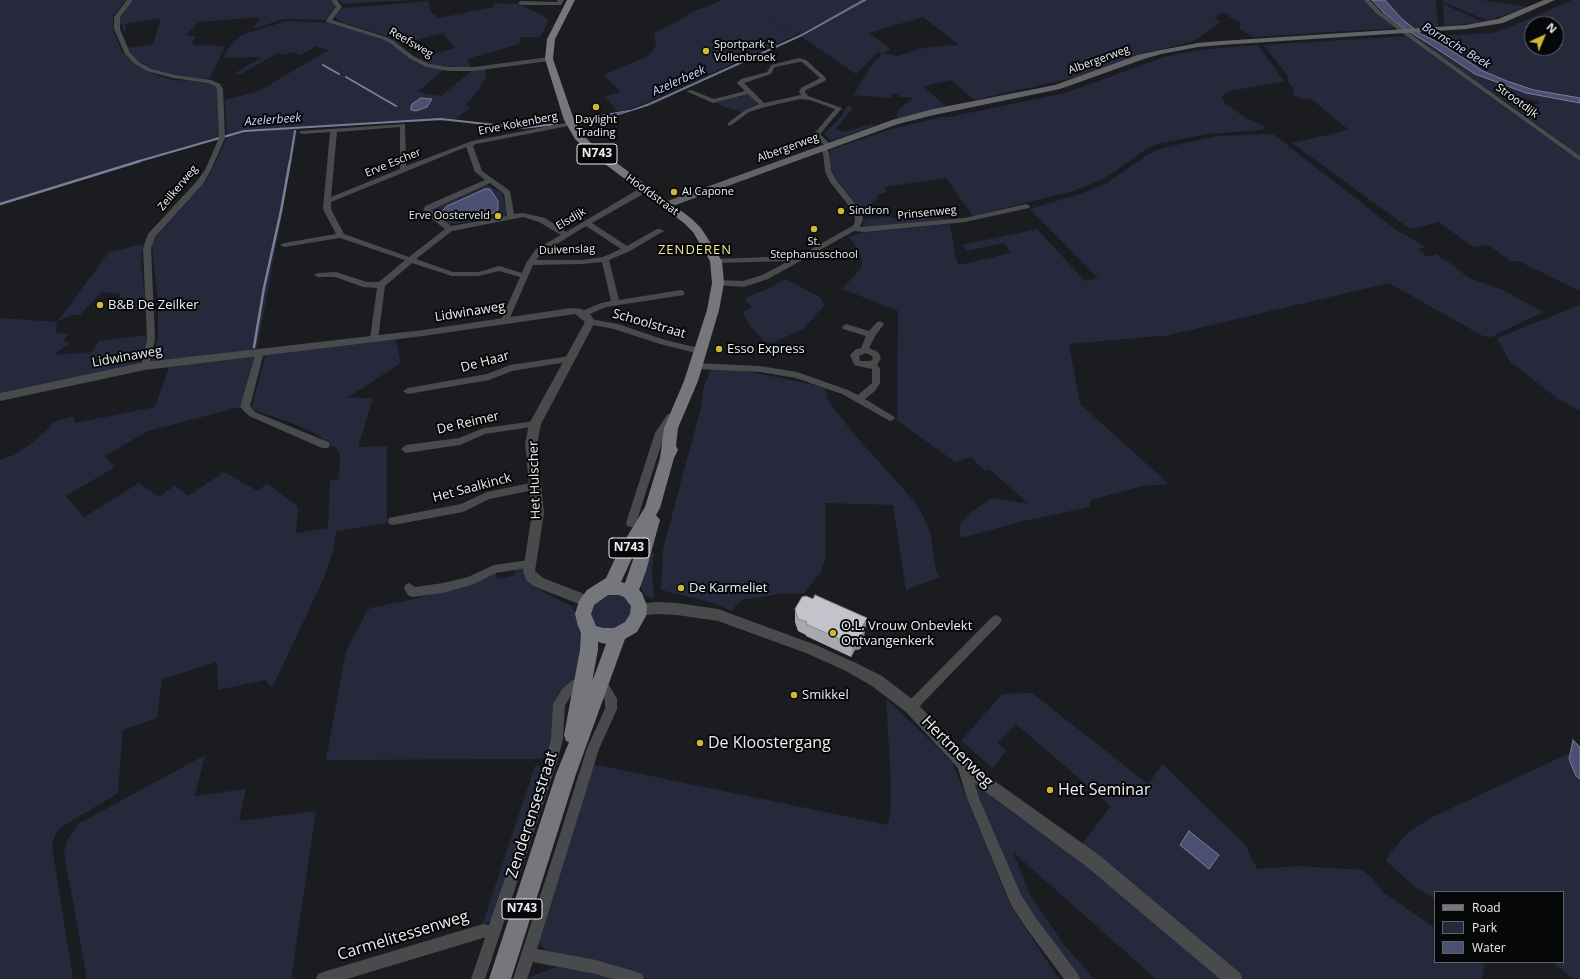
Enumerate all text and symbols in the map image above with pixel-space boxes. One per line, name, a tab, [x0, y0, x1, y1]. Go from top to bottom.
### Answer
north arrow	[1524, 16, 1564, 56]
text: N	[1544, 19, 1560, 36]
water label: Bornsche Beek	[1419, 20, 1493, 72]
street label: Reefsweg	[387, 25, 435, 61]
place label: Sportpark 't Vollenbroek	[714, 38, 775, 64]
street label: Albergerweg	[1066, 43, 1132, 77]
marker: Sportpark 't Vollenbroek	[701, 46, 711, 56]
water label: Azelerbeek	[650, 63, 708, 99]
street label: Strootdijk	[1493, 81, 1541, 121]
marker: Daylight Trading	[591, 102, 601, 112]
street label: Erve Kokenberg	[477, 110, 559, 138]
water label: Azelerbeek	[244, 111, 302, 129]
place label: Daylight Trading	[575, 113, 617, 139]
street label: Albergerweg	[755, 131, 821, 165]
road number: N743	[577, 144, 617, 164]
street label: Erve Escher	[363, 146, 423, 180]
street label: Zeilkerweg	[155, 163, 201, 213]
street label: Hoofdstraat	[623, 172, 681, 218]
place label: Al Capone	[682, 185, 734, 199]
marker: Al Capone	[669, 187, 679, 197]
street label: Prinsenweg	[897, 203, 957, 223]
place label: Sindron	[849, 204, 889, 218]
street label: Elsdijk	[554, 205, 588, 233]
marker: Sindron	[836, 206, 846, 216]
place label: Erve Oosterveld	[409, 209, 490, 223]
marker: Erve Oosterveld	[493, 211, 503, 221]
marker: St. Stephanusschool	[809, 224, 819, 234]
place label: St. Stephanusschool	[770, 235, 858, 261]
street label: Duivenslag	[539, 242, 595, 258]
district label: ZENDEREN	[658, 242, 732, 258]
place label: B&B De Zeilker	[108, 297, 198, 313]
street label: Lidwinaweg	[434, 299, 506, 325]
marker: B&B De Zeilker	[95, 300, 105, 310]
street label: Schoolstraat	[611, 306, 687, 342]
place label: Esso Express	[727, 341, 805, 357]
street label: Lidwinaweg	[91, 343, 163, 371]
marker: Esso Express	[714, 344, 724, 354]
street label: De Haar	[459, 348, 511, 376]
street label: De Reimer	[435, 408, 501, 438]
street label: Het Hulscher	[526, 440, 544, 520]
street label: Het Saalkinck	[431, 470, 513, 506]
road number: N743	[609, 538, 649, 558]
place label: De Karmeliet	[689, 580, 767, 596]
marker: De Karmeliet	[676, 583, 686, 593]
place label: O.L. Vrouw Onbevlekt Ontvangenkerk	[841, 618, 972, 649]
marker: O.L. Vrouw Onbevlekt Ontvangenkerk	[828, 628, 838, 638]
place label: Smikkel	[802, 687, 849, 703]
marker: Smikkel	[789, 690, 799, 700]
street label: Hertmerweg	[917, 712, 997, 792]
place label: De Kloostergang	[708, 733, 831, 753]
marker: De Kloostergang	[695, 738, 705, 748]
street label: Zenderensestraat	[502, 749, 562, 881]
place label: Het Seminar	[1058, 780, 1150, 800]
marker: Het Seminar	[1045, 785, 1055, 795]
legend	[1434, 891, 1564, 963]
road number: N743	[502, 899, 542, 919]
text: Road	[1472, 899, 1501, 916]
street label: Carmelitessenweg	[335, 907, 471, 965]
text: Park	[1472, 919, 1497, 936]
text: Water	[1472, 939, 1506, 956]

